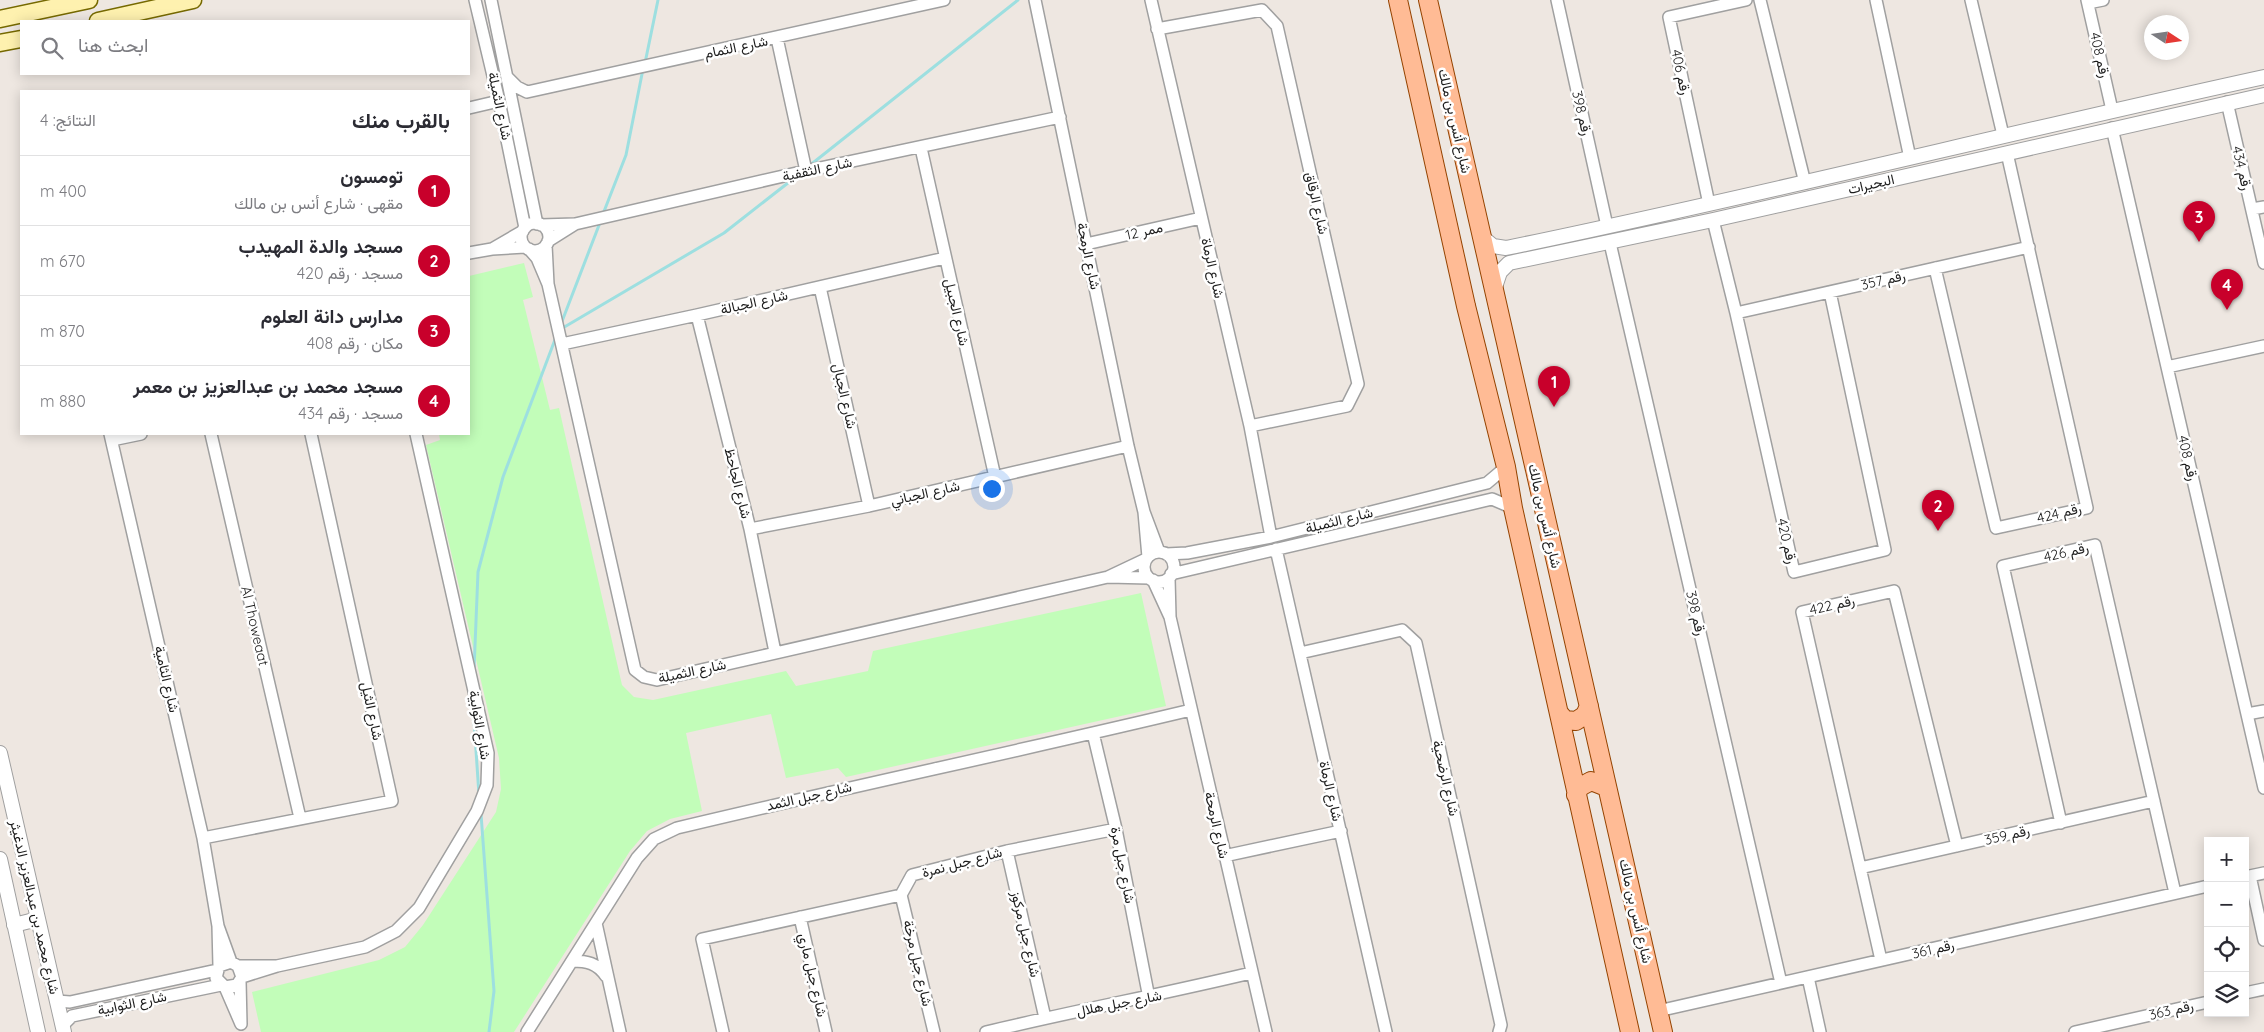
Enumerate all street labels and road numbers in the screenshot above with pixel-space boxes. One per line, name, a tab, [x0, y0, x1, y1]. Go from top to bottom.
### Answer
street label: رقم 408	[2086, 30, 2114, 80]
street label: شارع الثمام	[703, 32, 770, 64]
street label: رقم 406	[1667, 48, 1695, 97]
street label: شارع أنس بن مالك	[1432, 67, 1476, 175]
street label: شارع الثميلة	[482, 70, 516, 142]
street label: رقم 398	[1568, 89, 1596, 137]
street label: رقم 434	[2228, 144, 2256, 192]
street label: شارع الثقفية	[780, 153, 854, 187]
street label: شارع الرقاق	[1299, 170, 1333, 236]
street label: البحيرات	[1846, 170, 1896, 198]
street label: ممر 12	[1124, 218, 1164, 244]
street label: شارع الرمحة	[1071, 221, 1105, 291]
street label: شارع الرماة	[1195, 236, 1229, 300]
street label: رقم 357	[1859, 266, 1907, 294]
street label: شارع الجبيل	[939, 277, 973, 348]
street label: شارع الجبالة	[719, 286, 790, 320]
street label: شارع الجبال	[827, 362, 861, 431]
street label: رقم 408	[2174, 433, 2202, 483]
street label: شارع الجاحظ	[719, 446, 756, 521]
street label: شارع أنس بن مالك	[1522, 462, 1566, 570]
street label: شارع الجباني	[889, 476, 962, 513]
street label: رقم 424	[2035, 499, 2083, 527]
street label: شارع الثميلة	[1303, 503, 1375, 539]
street label: رقم 420	[1773, 516, 1801, 566]
street label: رقم 426	[2042, 538, 2090, 566]
street label: Al Thoweaat	[237, 584, 273, 668]
street label: رقم 398	[1682, 589, 1710, 637]
street label: رقم 422	[1808, 591, 1857, 619]
street label: شارع الثامية	[149, 644, 183, 715]
street label: شارع الثميلة	[656, 655, 728, 689]
street label: شارع الثيل	[355, 680, 387, 742]
street label: شارع الثوابية	[463, 689, 495, 761]
street label: شارع الرضحية	[1427, 738, 1463, 818]
street label: شارع الرماة	[1313, 759, 1347, 823]
street label: شارع جبل الثمد	[764, 777, 854, 817]
street label: شارع الرمحة	[1199, 790, 1233, 861]
street label: شارع محمد بن عبدالعزيز الدغيثر	[4, 817, 64, 996]
street label: رقم 359	[1983, 821, 2031, 849]
street label: شارع جبل مرة	[1105, 825, 1139, 905]
street label: شارع جبل نمرة	[920, 843, 1005, 883]
street label: شارع أنس بن مالك	[1613, 857, 1657, 965]
street label: شارع جبل مركوز	[1005, 888, 1045, 979]
street label: شارع جبل مرخة	[897, 918, 937, 1008]
street label: شارع جبل ماري	[792, 931, 831, 1019]
street label: رقم 361	[1910, 935, 1956, 963]
street label: شارع جبل هلال	[1075, 986, 1164, 1022]
street label: شارع الثوابية	[96, 987, 169, 1021]
street label: رقم 363	[2147, 996, 2195, 1024]

